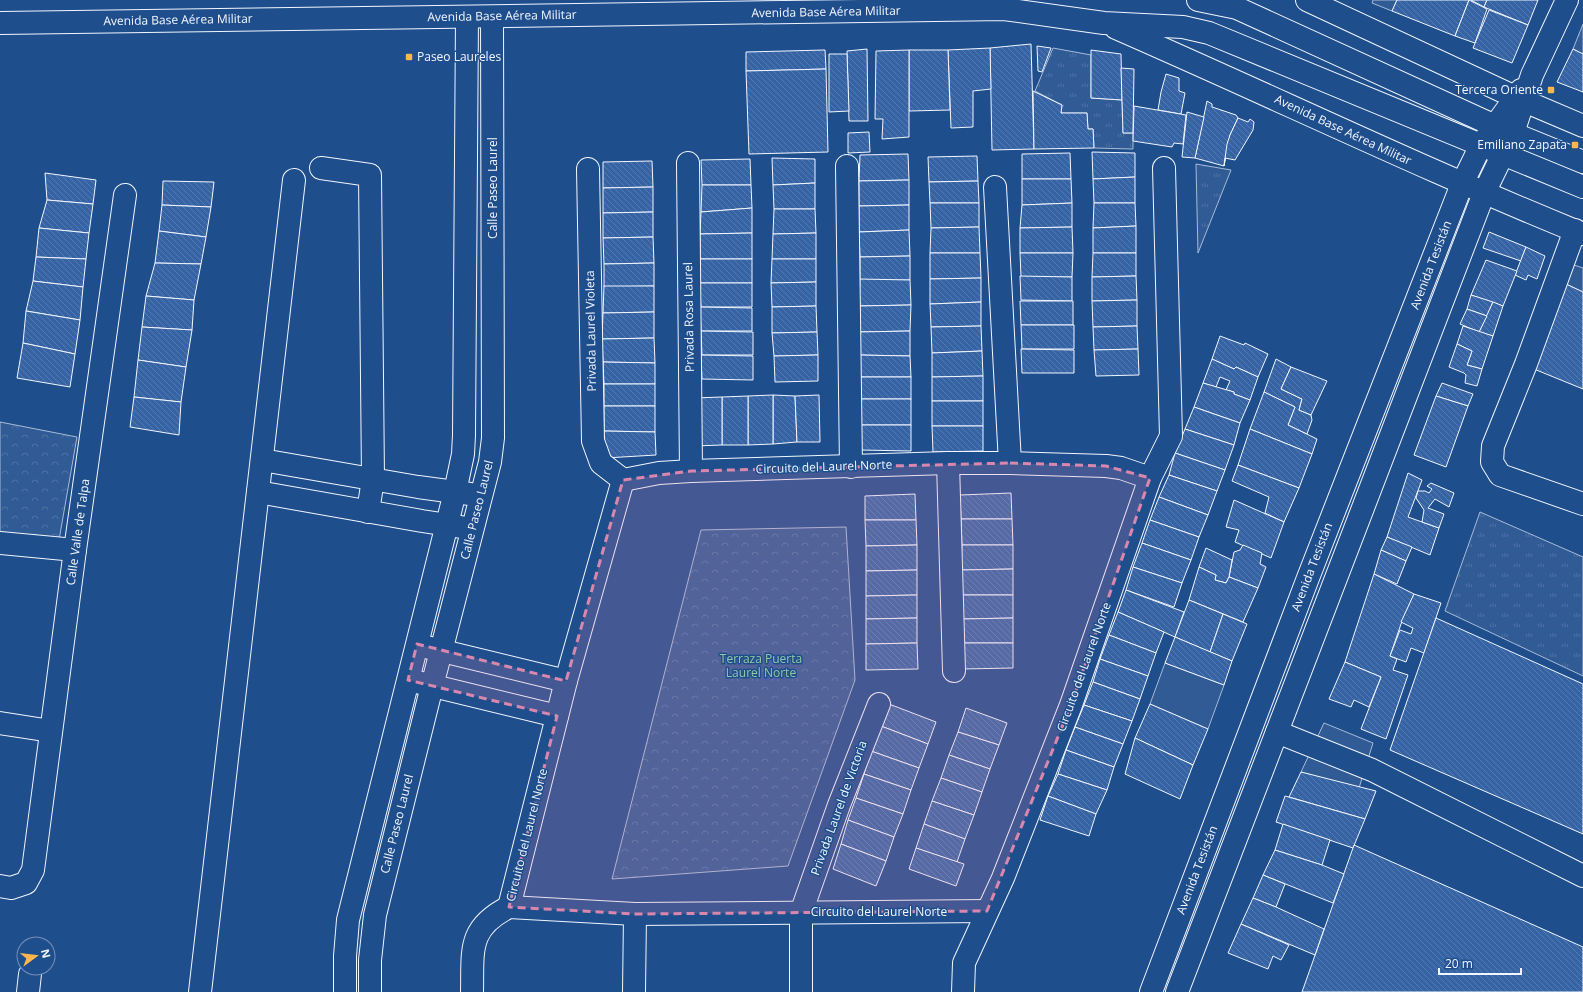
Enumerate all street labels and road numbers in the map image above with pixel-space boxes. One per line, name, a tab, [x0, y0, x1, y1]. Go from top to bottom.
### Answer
street label: Avenida Base Aérea Militar	[751, 2, 901, 21]
street label: Avenida Base Aérea Militar	[427, 6, 577, 25]
street label: Avenida Base Aérea Militar	[103, 10, 253, 29]
street label: Avenida Base Aérea Militar	[1272, 90, 1415, 169]
street label: Calle Paseo Laurel	[484, 137, 501, 239]
street label: Avenida Tesistán	[1406, 218, 1455, 312]
street label: Privada Rosa Laurel	[679, 262, 698, 372]
street label: Privada Laurel Violeta	[581, 270, 600, 392]
street label: Circuito del Laurel Norte	[755, 456, 893, 477]
street label: Calle Paseo Laurel	[456, 458, 497, 561]
street label: Calle Valle de Talpa	[62, 478, 93, 586]
street label: Avenida Tesistán	[1287, 520, 1336, 614]
street label: Circuito del Laurel Norte	[1052, 599, 1115, 734]
street label: Privada Laurel de Victoria	[806, 738, 871, 878]
street label: Circuito del Laurel Norte	[502, 766, 551, 903]
street label: Calle Paseo Laurel	[376, 772, 417, 875]
street label: Avenida Tesistán	[1172, 823, 1221, 917]
street label: Circuito del Laurel Norte	[811, 903, 948, 920]

